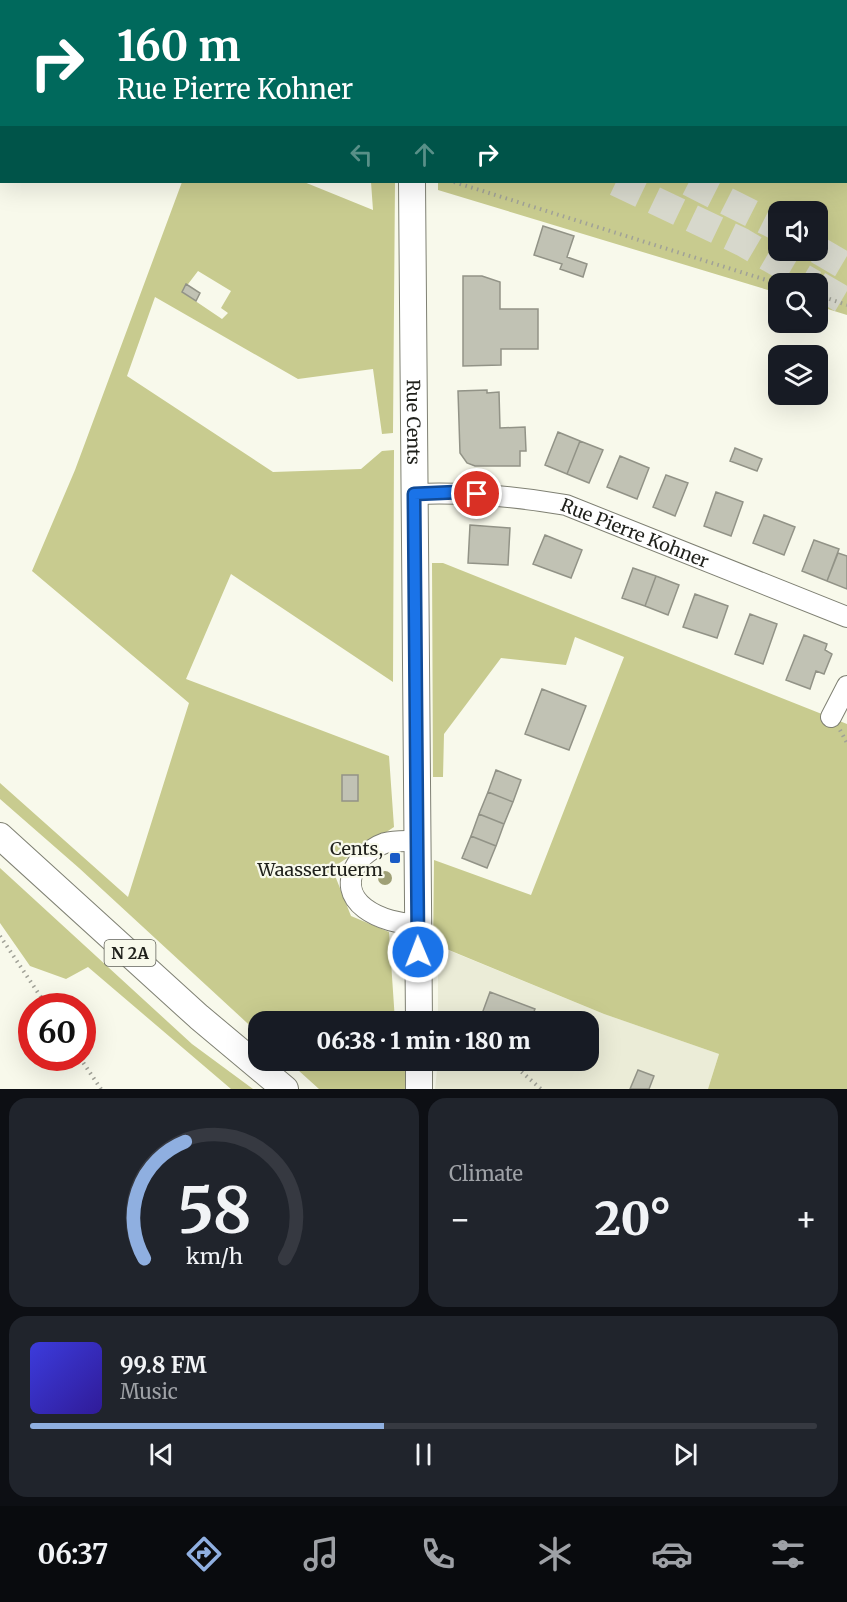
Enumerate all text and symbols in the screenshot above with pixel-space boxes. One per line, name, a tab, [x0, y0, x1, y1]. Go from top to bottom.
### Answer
text: 160 m	[117, 20, 241, 72]
icon: right	[18, 24, 96, 102]
text: Rue Pierre Kohner	[117, 72, 353, 106]
icon: left	[345, 138, 378, 171]
icon: ahead	[408, 138, 441, 171]
icon: right	[471, 138, 504, 171]
map controls	[768, 201, 828, 405]
button: sound	[768, 201, 828, 261]
button: search	[768, 273, 828, 333]
button: layers	[768, 345, 828, 405]
street label: Rue Cents	[402, 379, 426, 465]
pin	[451, 468, 502, 519]
icon: arrive	[460, 477, 493, 510]
street label: Rue Pierre Kohner	[558, 493, 712, 572]
place label: Cents, Waassertuerm	[256, 837, 383, 881]
marker: Cents, Waassertuerm	[388, 851, 402, 865]
position arrow	[386, 920, 450, 984]
road number: N 2A	[104, 940, 156, 966]
speed limit sign: 60	[18, 993, 96, 1071]
text: 06:38 · 1 min · 180 m	[317, 1027, 530, 1055]
text: Climate	[449, 1161, 523, 1186]
text: 58	[177, 1172, 251, 1250]
text: 20°	[595, 1191, 671, 1247]
text: −	[449, 1199, 471, 1240]
text: +	[795, 1199, 817, 1240]
text: km/h	[186, 1244, 242, 1271]
text: 99.8 FM	[120, 1351, 207, 1379]
text: Music	[120, 1379, 178, 1404]
icon: previous	[145, 1438, 178, 1471]
icon: pause	[407, 1438, 440, 1471]
icon: next	[669, 1438, 702, 1471]
icon: directions	[183, 1533, 225, 1575]
icon: music	[300, 1533, 342, 1575]
icon: phone	[417, 1533, 459, 1575]
icon: climate	[534, 1533, 576, 1575]
icon: car	[651, 1533, 693, 1575]
icon: filters	[767, 1533, 809, 1575]
text: 06:37	[37, 1537, 108, 1571]

